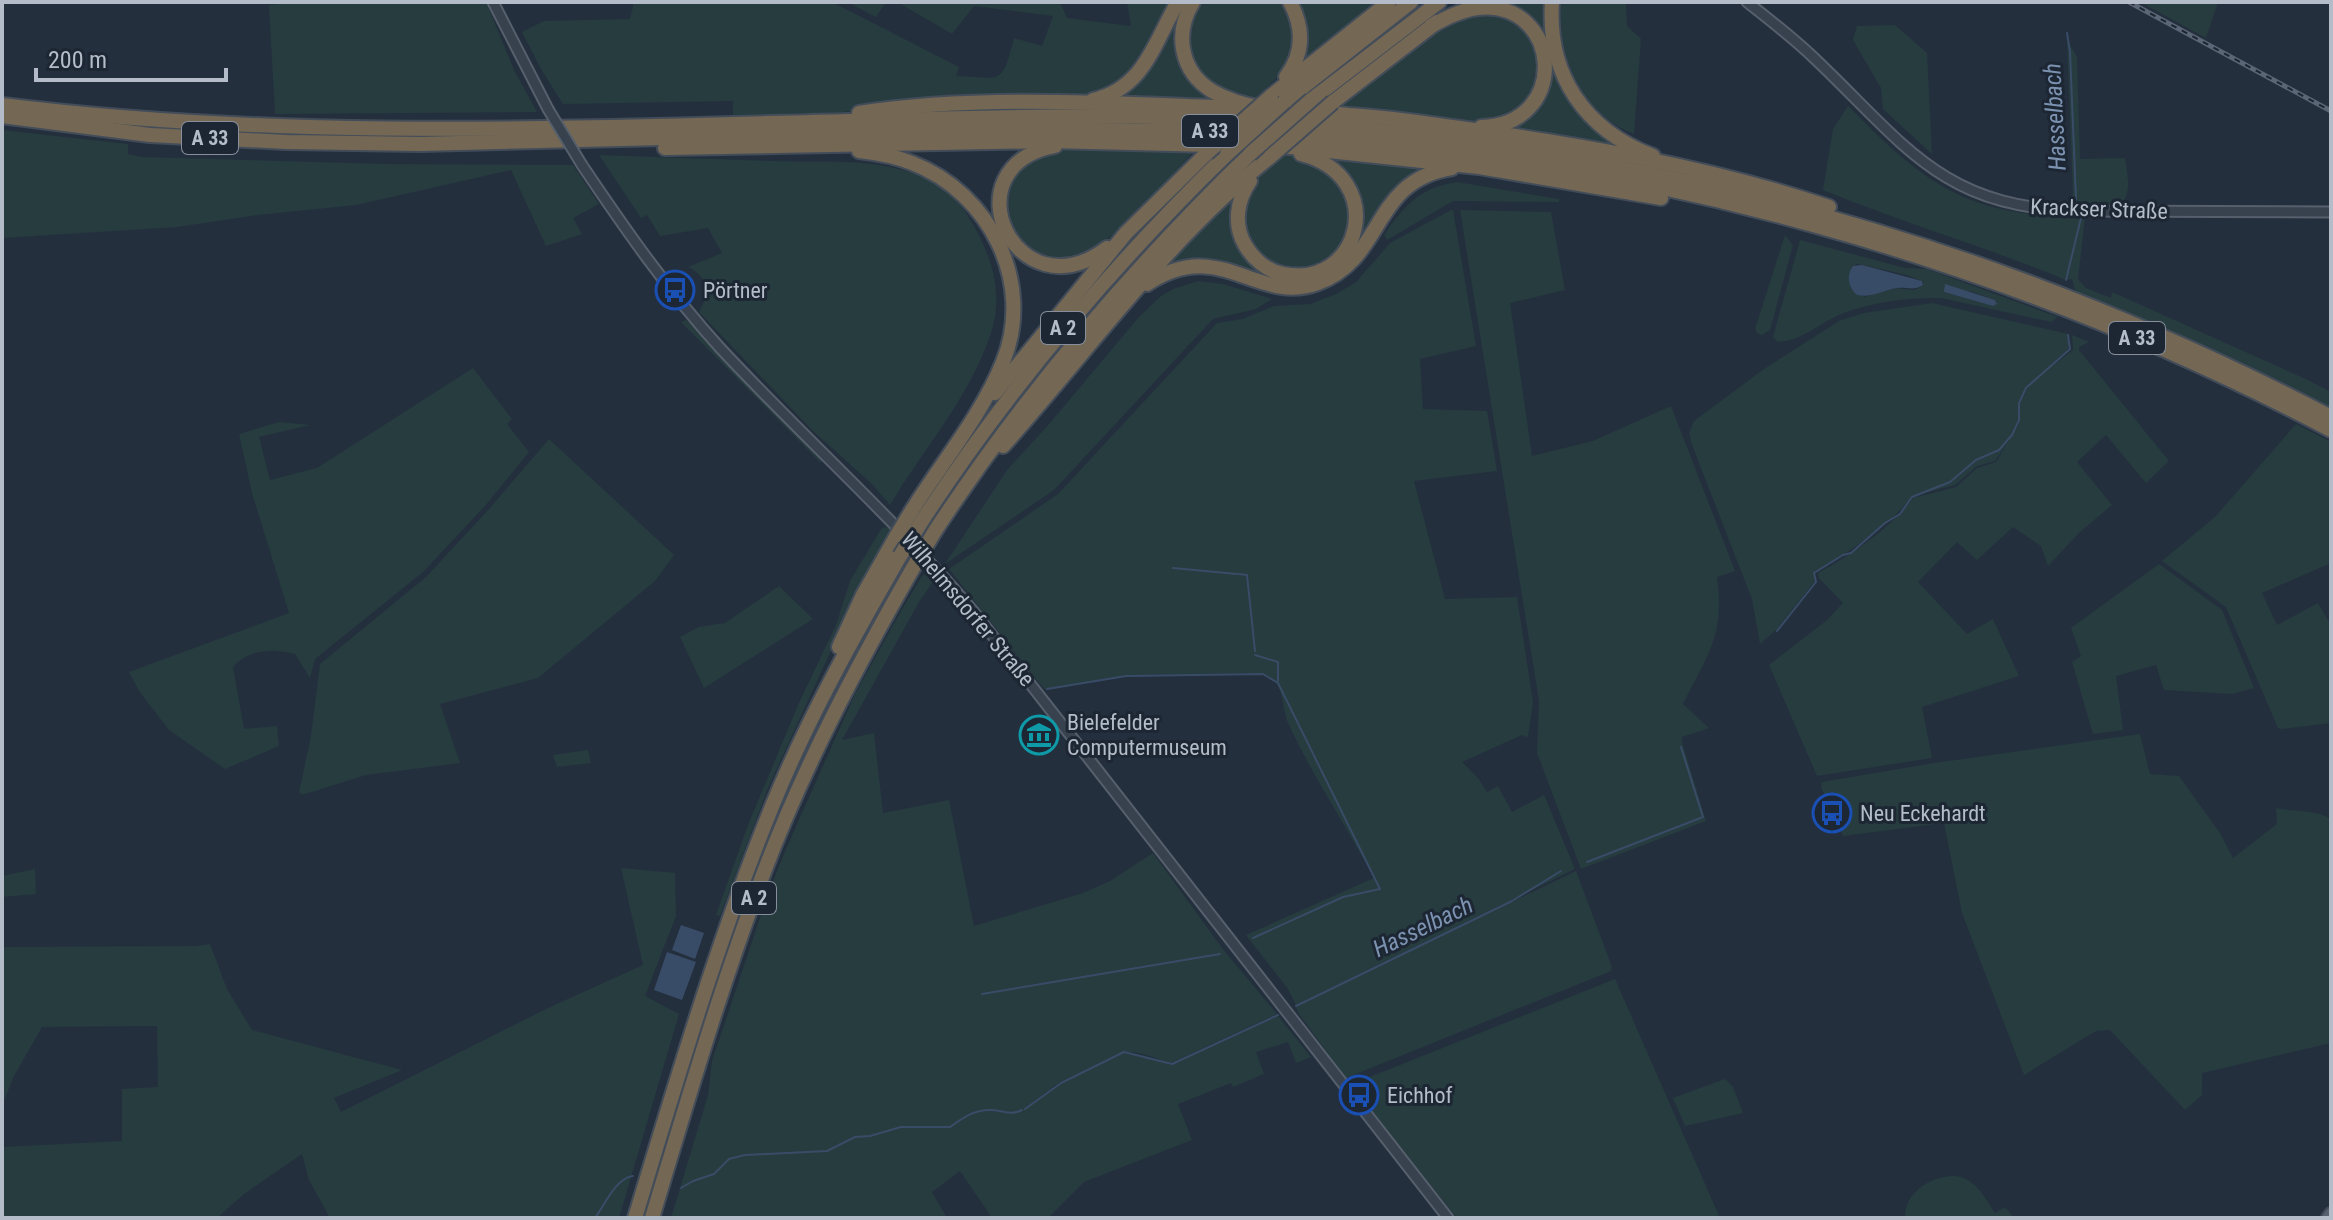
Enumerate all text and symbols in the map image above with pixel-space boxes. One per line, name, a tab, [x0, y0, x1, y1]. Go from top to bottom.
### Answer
scale bar	[36, 32, 226, 82]
text: 200 m	[48, 46, 107, 74]
water label: Hasselbach	[2038, 62, 2072, 172]
road number: A 33	[1182, 115, 1238, 147]
road number: A 33	[182, 122, 238, 154]
street label: Krackser Straße	[2030, 194, 2168, 224]
bus stop icon: Pörtner	[654, 269, 696, 311]
place label: Pörtner	[703, 278, 768, 303]
road number: A 2	[1041, 312, 1085, 344]
road number: A 33	[2109, 322, 2165, 354]
street label: Wilhelmsdorfer Straße	[896, 527, 1040, 691]
place label: Bielefelder Computermuseum	[1067, 710, 1227, 760]
museum icon: Bielefelder Computermuseum	[1018, 714, 1060, 756]
bus stop icon: Neu Eckehardt	[1811, 792, 1853, 834]
place label: Neu Eckehardt	[1860, 801, 1986, 826]
road number: A 2	[732, 882, 776, 914]
water label: Hasselbach	[1368, 891, 1478, 963]
bus stop icon: Eichhof	[1338, 1074, 1380, 1116]
place label: Eichhof	[1387, 1083, 1452, 1108]

